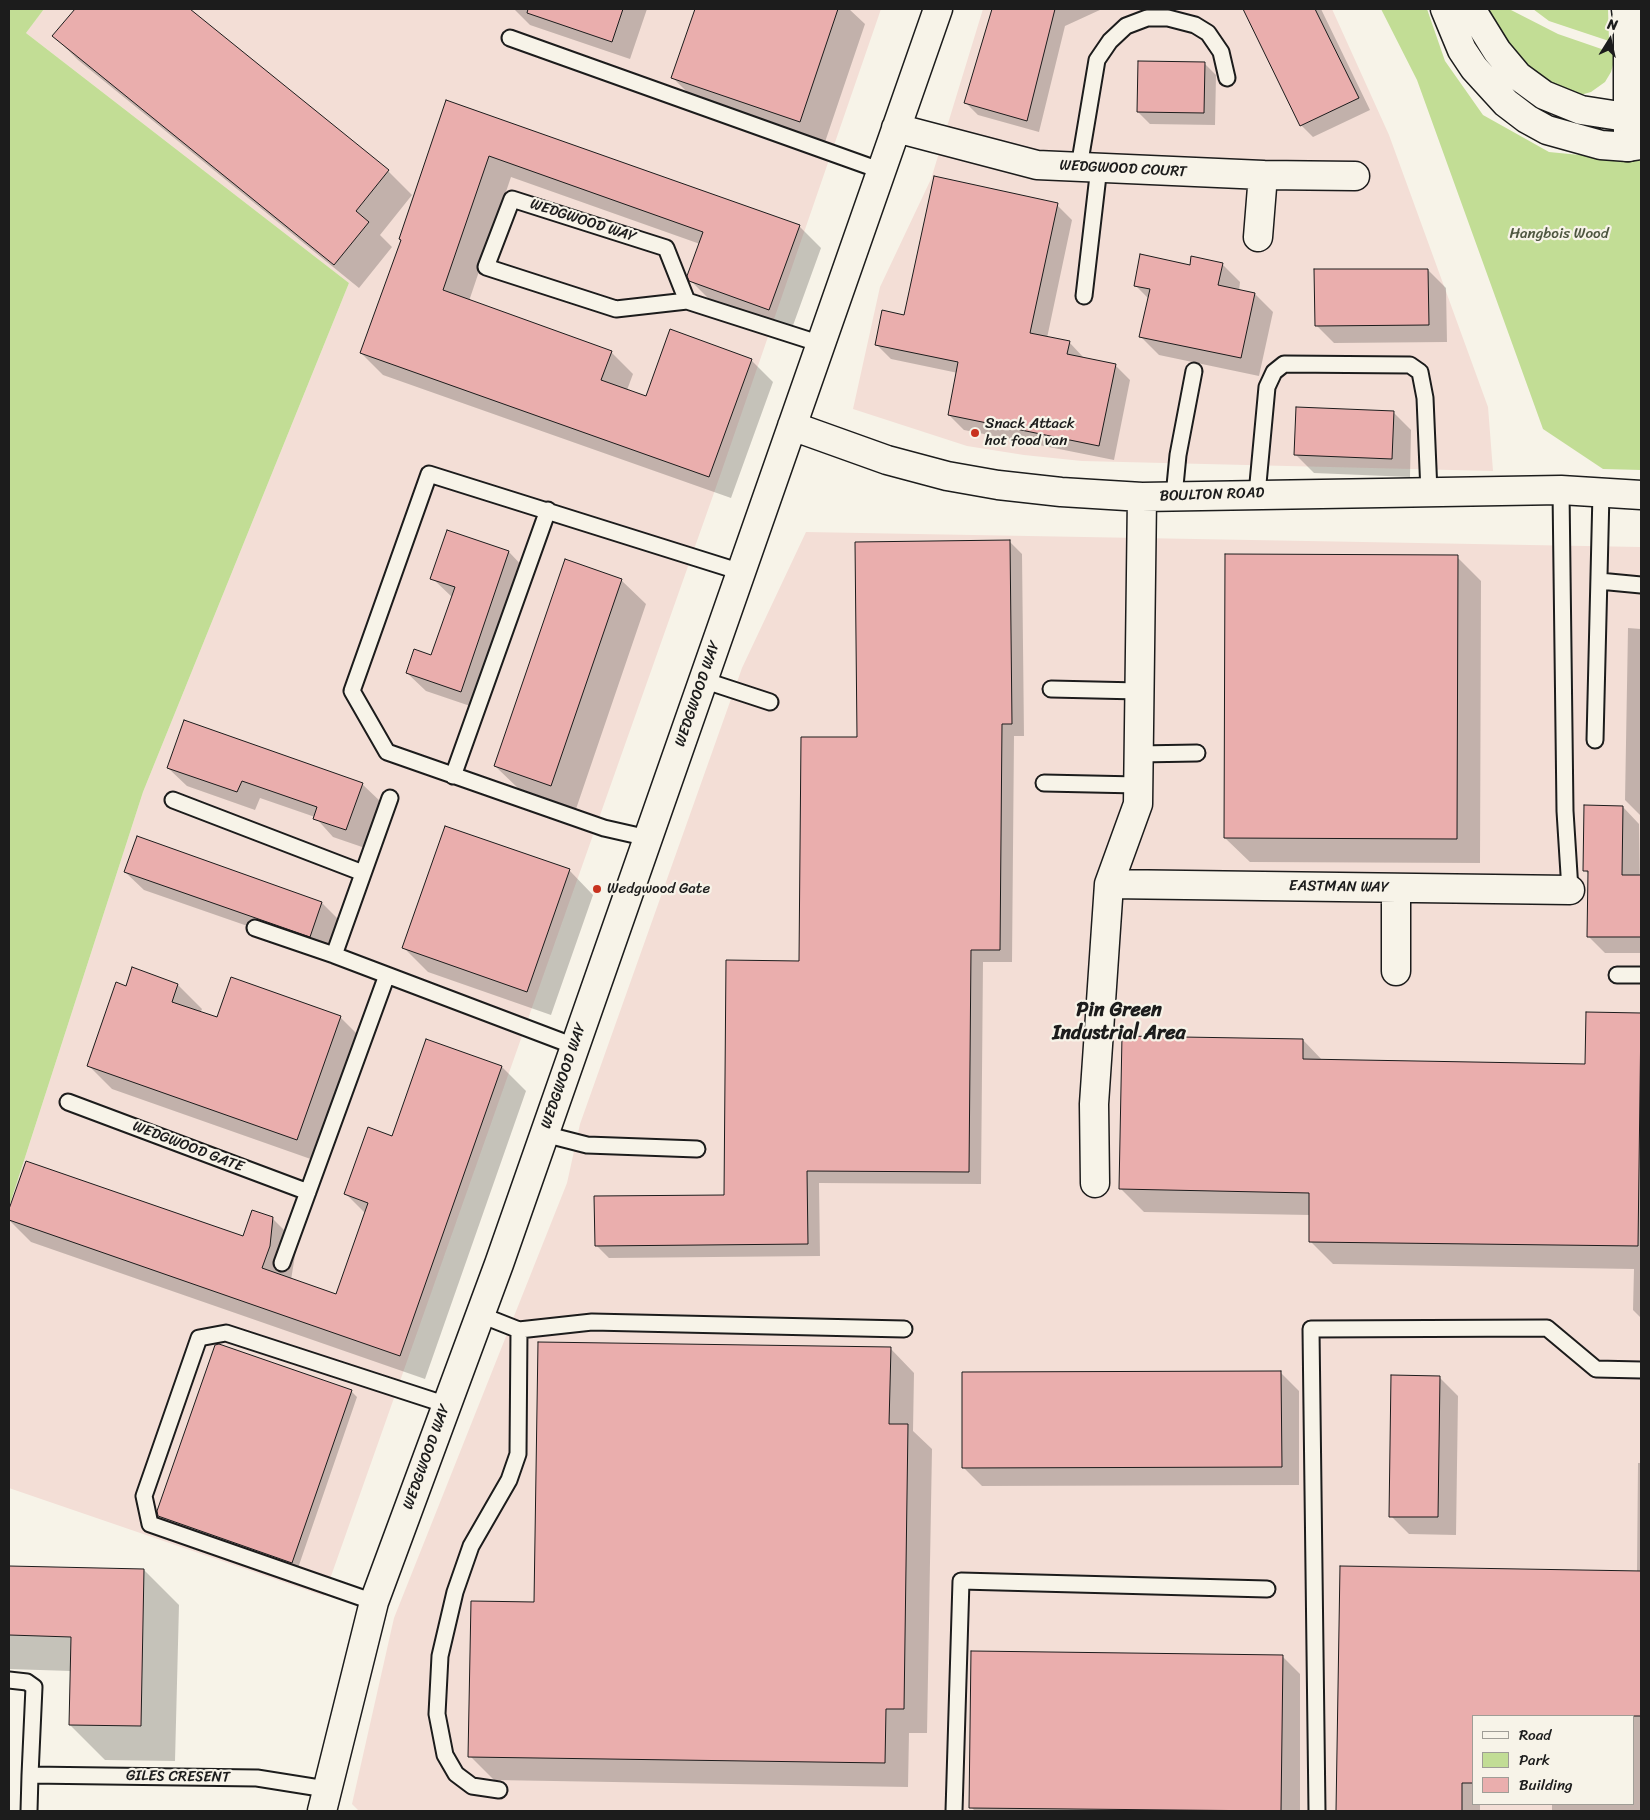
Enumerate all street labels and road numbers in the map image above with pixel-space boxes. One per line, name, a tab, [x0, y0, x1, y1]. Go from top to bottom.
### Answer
street label: WEDGWOOD COURT	[1059, 157, 1187, 181]
street label: WEDGWOOD WAY	[528, 195, 638, 247]
street label: BOULTON ROAD	[1159, 484, 1265, 506]
street label: WEDGWOOD WAY	[671, 639, 725, 749]
street label: EASTMAN WAY	[1289, 877, 1389, 897]
street label: WEDGWOOD WAY	[537, 1021, 591, 1131]
street label: WEDGWOOD GATE	[130, 1118, 246, 1176]
street label: WEDGWOOD WAY	[400, 1402, 454, 1512]
street label: GILES CRESENT	[126, 1767, 230, 1787]

